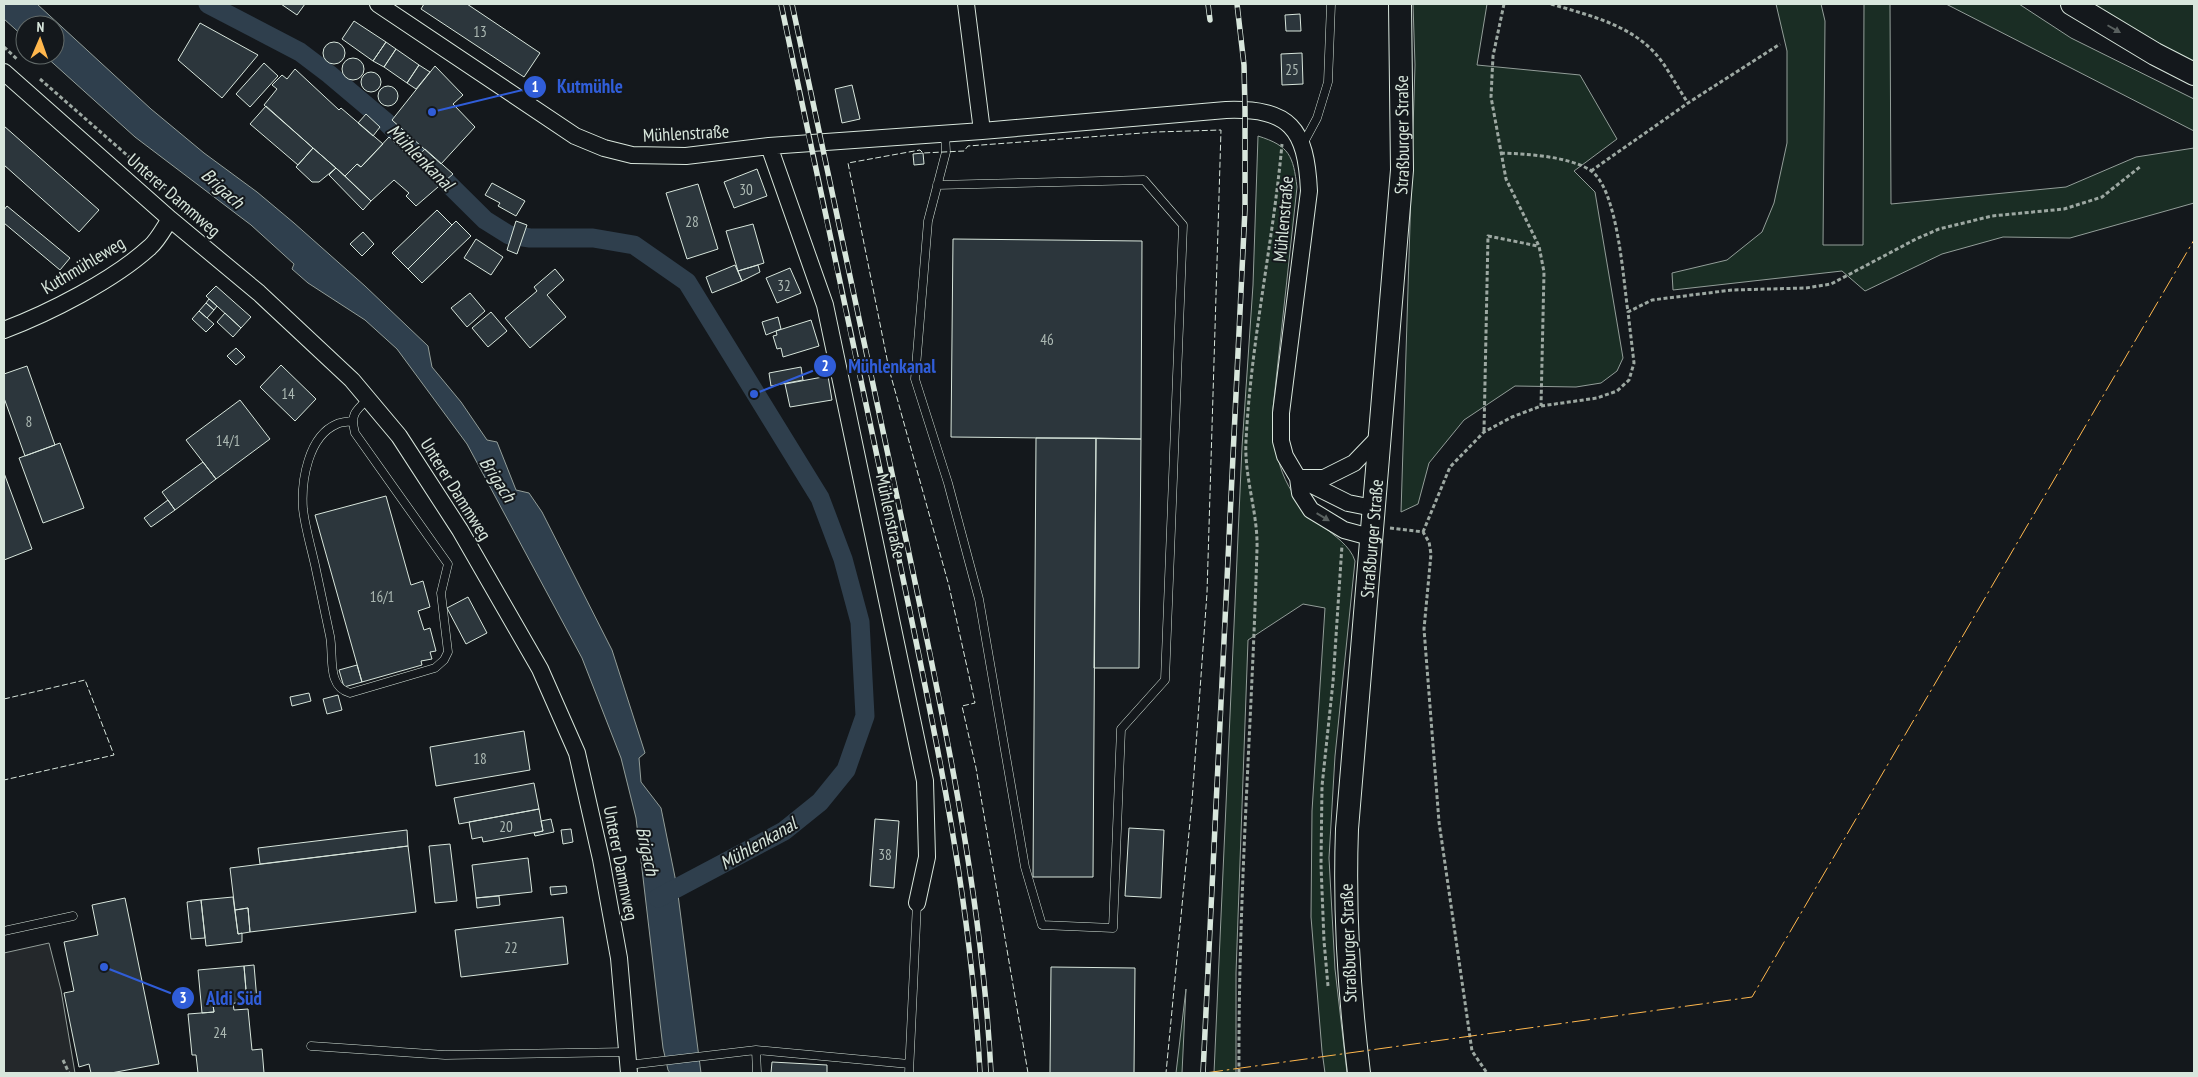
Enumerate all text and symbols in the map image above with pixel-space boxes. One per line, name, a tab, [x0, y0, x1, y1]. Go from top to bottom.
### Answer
north arrow	[15, 15, 65, 65]
text: N	[36, 18, 45, 36]
house number: 13	[473, 22, 487, 41]
one-way arrow	[2107, 25, 2120, 34]
house number: 25	[1285, 60, 1299, 79]
callout: Kutmühle	[522, 70, 633, 104]
text: Kutmühle	[557, 74, 623, 98]
street label: Straßburger Straße	[1389, 75, 1413, 195]
text: 1	[531, 77, 539, 96]
water label: Mühlenkanal	[383, 119, 461, 197]
street label: Mühlenstraße	[642, 119, 730, 147]
street label: Unterer Dammweg	[123, 148, 225, 242]
water label: Brigach	[197, 163, 251, 214]
street label: Mühlenstraße	[1268, 175, 1298, 263]
house number: 30	[739, 180, 753, 199]
house number: 28	[685, 212, 699, 231]
street label: Kuthmühleweg	[37, 231, 129, 299]
house number: 32	[777, 276, 791, 295]
house number: 46	[1040, 330, 1054, 349]
callout: Mühlenkanal	[813, 349, 945, 383]
text: Mühlenkanal	[848, 354, 936, 378]
text: 2	[821, 356, 829, 375]
house number: 14	[281, 384, 295, 403]
house number: 8	[26, 412, 32, 431]
house number: 14/1	[216, 431, 240, 450]
street label: Unterer Dammweg	[415, 434, 497, 544]
water label: Brigach	[475, 452, 522, 508]
street label: Mühlenstraße	[871, 471, 911, 561]
street label: Straßburger Straße	[1355, 478, 1388, 599]
one-way arrow	[1316, 512, 1329, 521]
house number: 16/1	[370, 587, 394, 606]
house number: 18	[473, 749, 487, 768]
street label: Unterer Dammweg	[599, 804, 643, 922]
water label: Mühlenkanal	[715, 811, 802, 875]
house number: 20	[499, 817, 513, 836]
water label: Brigach	[631, 824, 665, 879]
house number: 38	[878, 845, 892, 864]
street label: Straßburger Straße	[1334, 883, 1362, 1003]
house number: 22	[504, 938, 518, 957]
callout: Aldi Süd	[171, 981, 272, 1015]
text: Aldi Süd	[205, 986, 262, 1010]
text: 3	[179, 988, 187, 1007]
house number: 24	[213, 1023, 227, 1042]

